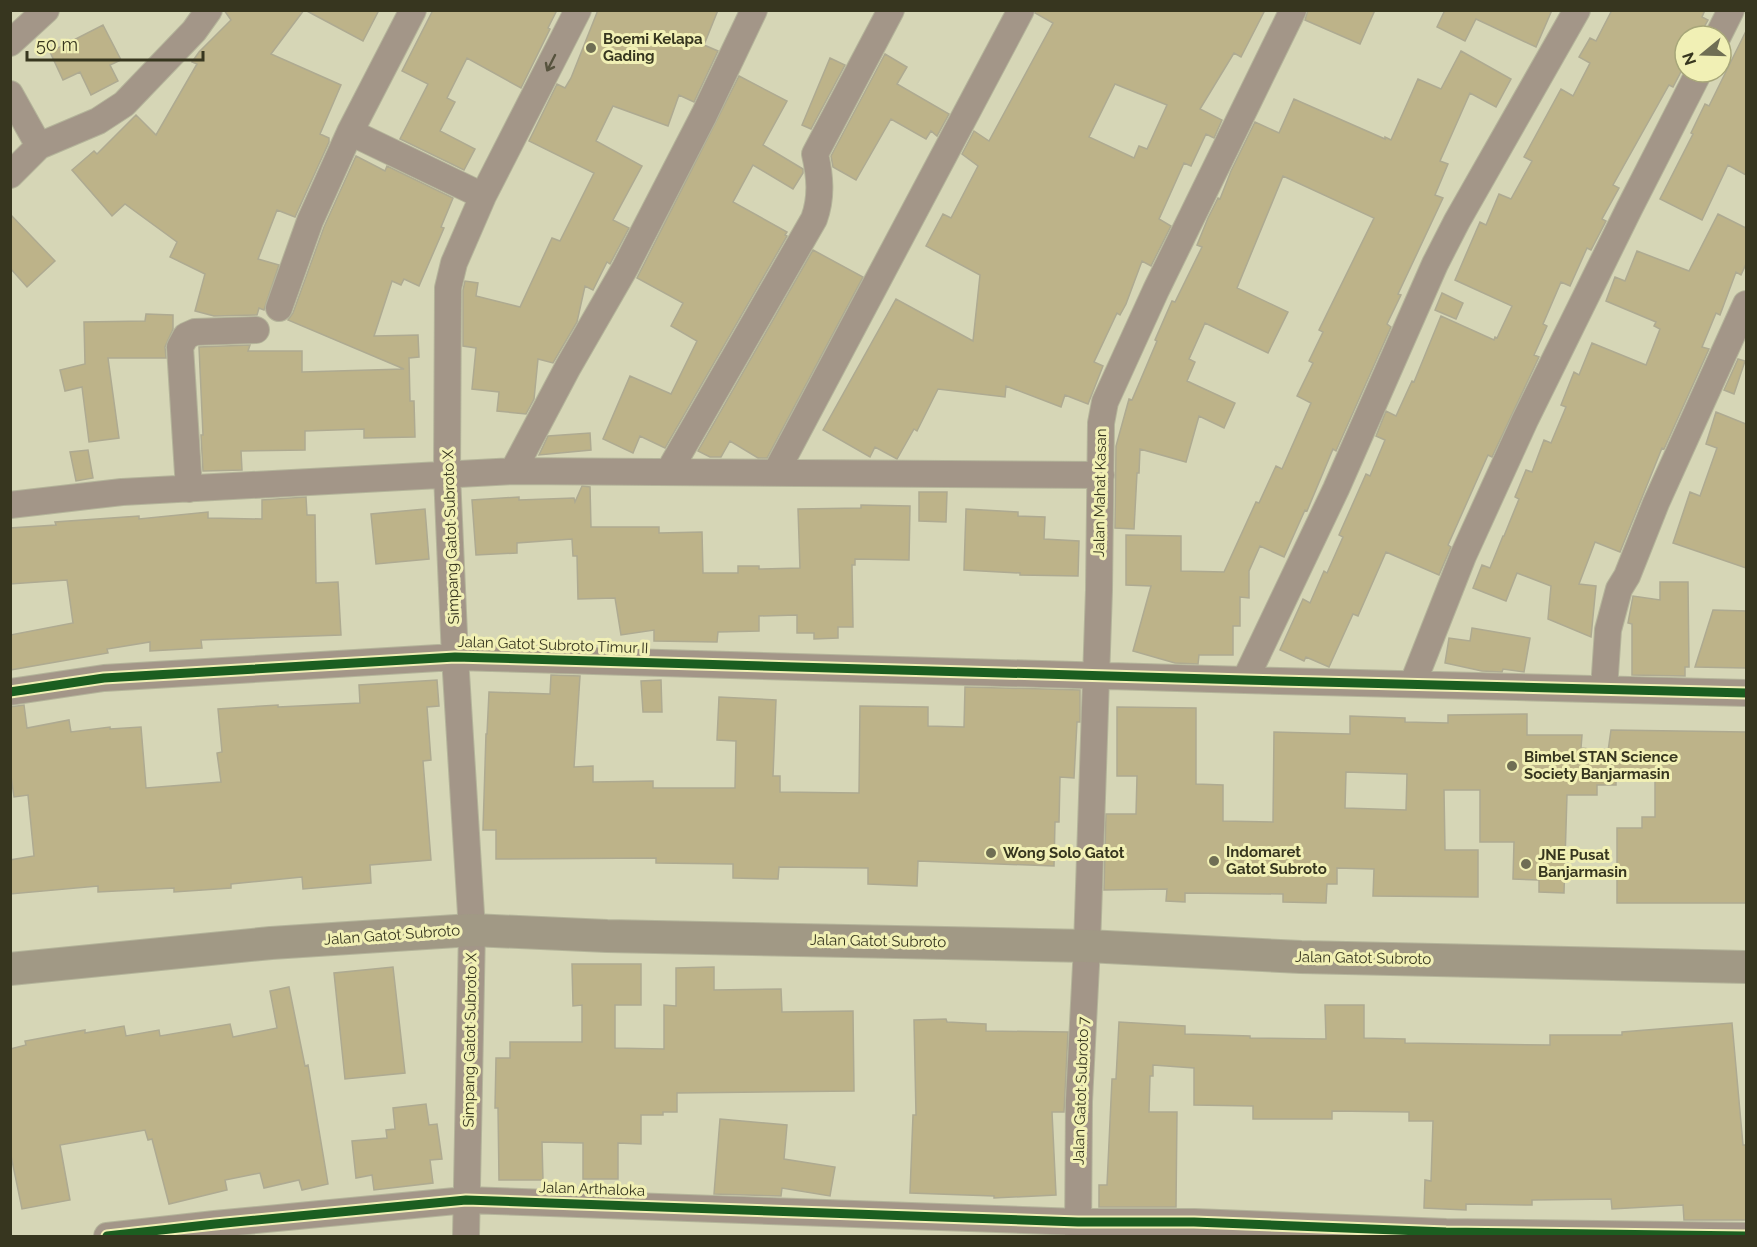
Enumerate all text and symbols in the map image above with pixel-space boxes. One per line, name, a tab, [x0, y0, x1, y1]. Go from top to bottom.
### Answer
scale bar	[27, 24, 202, 62]
north arrow	[1673, 24, 1733, 84]
place label: Boemi Kelapa Gading	[603, 30, 703, 65]
text: 50 m	[36, 34, 78, 55]
marker: Boemi Kelapa Gading	[584, 41, 598, 55]
text: N	[1678, 50, 1700, 68]
one-way arrow	[545, 53, 556, 71]
street label: Jalan Mahat Kasan	[1090, 428, 1110, 558]
street label: Simpang Gatot Subroto X	[439, 449, 463, 625]
street label: Jalan Gatot Subroto Timur II	[457, 633, 649, 657]
place label: Bimbel STAN Science Society Banjarmasin	[1524, 748, 1678, 783]
marker: Bimbel STAN Science Society Banjarmasin	[1505, 759, 1519, 773]
place label: Indomaret Gatot Subroto	[1226, 843, 1327, 878]
place label: Wong Solo Gatot	[1003, 844, 1125, 862]
marker: Wong Solo Gatot	[984, 846, 998, 860]
place label: JNE Pusat Banjarmasin	[1538, 846, 1627, 881]
marker: Indomaret Gatot Subroto	[1207, 854, 1221, 868]
marker: JNE Pusat Banjarmasin	[1519, 857, 1533, 871]
street label: Jalan Gatot Subroto	[323, 921, 461, 949]
street label: Jalan Gatot Subroto	[810, 931, 946, 951]
street label: Jalan Gatot Subroto	[1295, 948, 1431, 968]
street label: Simpang Gatot Subroto X	[459, 952, 481, 1128]
street label: Jalan Gatot Subroto 7	[1069, 1017, 1093, 1165]
street label: Jalan Arthaloka	[539, 1178, 645, 1200]

